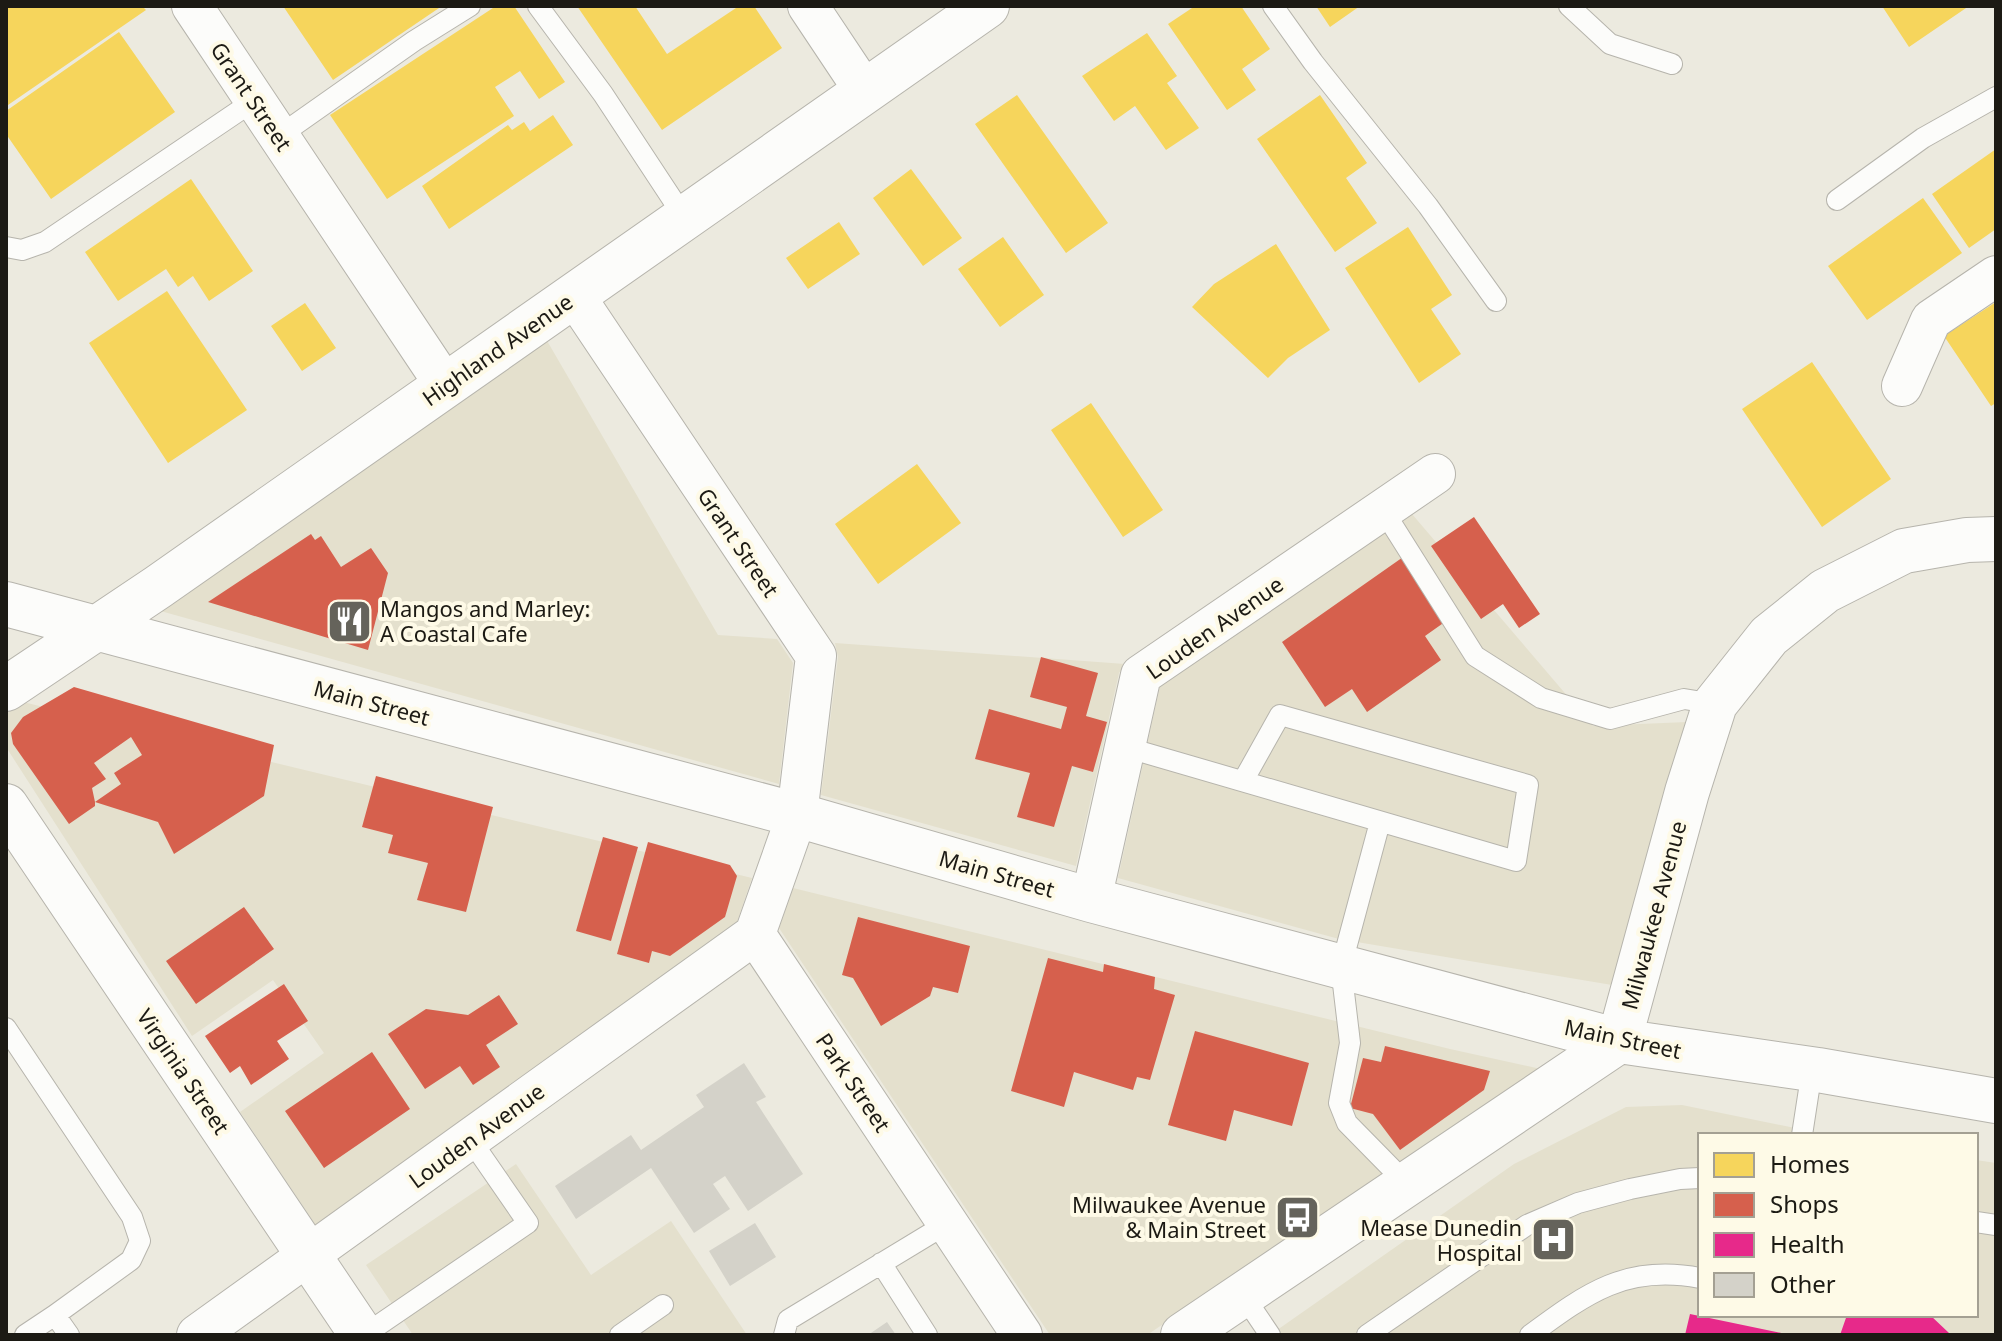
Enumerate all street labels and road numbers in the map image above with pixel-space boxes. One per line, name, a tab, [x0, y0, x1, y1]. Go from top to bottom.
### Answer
street label: Grant Street	[204, 36, 300, 157]
street label: Highland Avenue	[416, 286, 578, 412]
street label: Grant Street	[691, 482, 787, 603]
street label: Louden Avenue	[1139, 569, 1289, 685]
street label: Main Street	[311, 672, 433, 732]
street label: Milwaukee Avenue	[1613, 817, 1693, 1013]
street label: Main Street	[936, 842, 1058, 904]
street label: Virginia Street	[131, 1002, 237, 1140]
street label: Main Street	[1562, 1011, 1684, 1065]
street label: Park Street	[810, 1027, 898, 1138]
street label: Louden Avenue	[402, 1076, 550, 1194]

